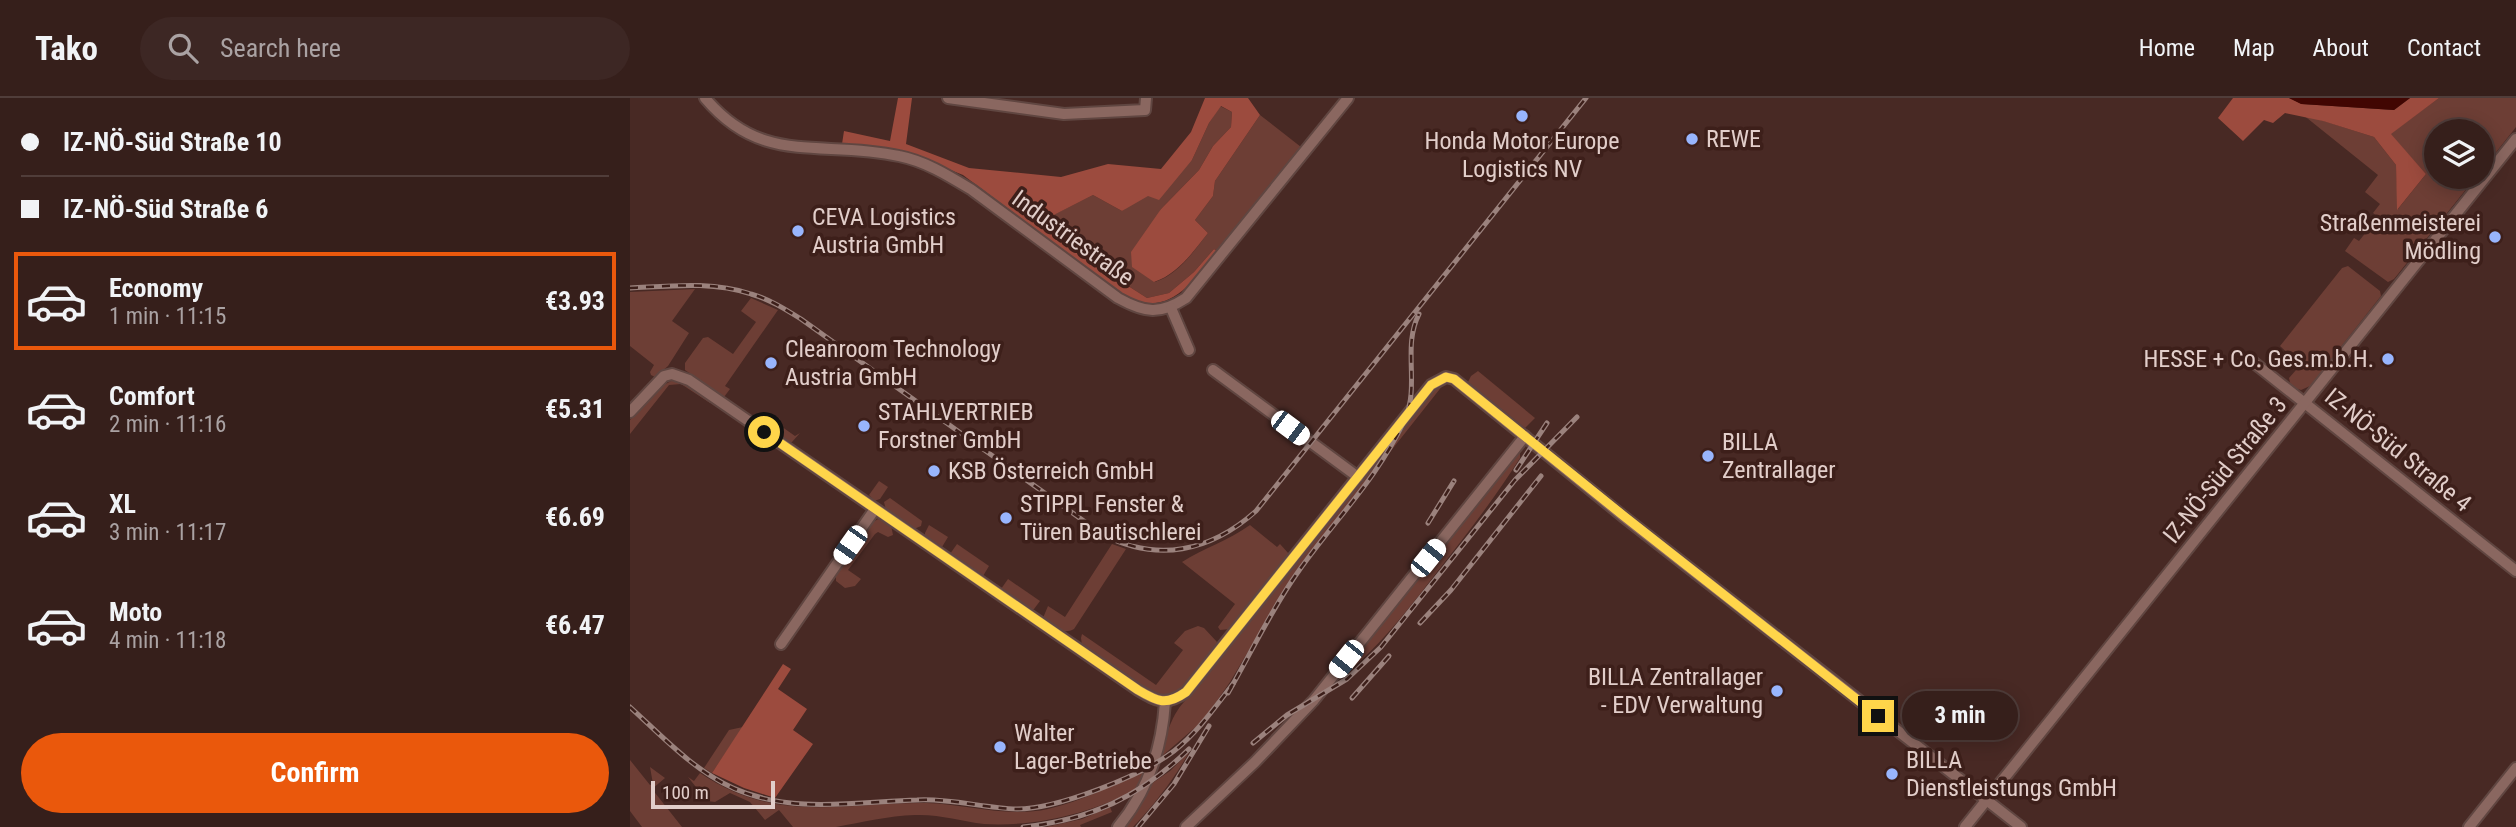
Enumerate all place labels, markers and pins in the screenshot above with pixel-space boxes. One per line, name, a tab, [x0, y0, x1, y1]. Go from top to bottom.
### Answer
marker: Honda Motor Europe Logistics NV	[1514, 108, 1530, 124]
place label: REWE	[1706, 125, 1761, 153]
place label: Honda Motor Europe Logistics NV	[1425, 127, 1619, 183]
marker: REWE	[1684, 131, 1700, 147]
place label: CEVA Logistics Austria GmbH	[812, 203, 956, 259]
place label: Straßenmeisterei Mödling	[2320, 209, 2481, 265]
marker: CEVA Logistics Austria GmbH	[790, 223, 806, 239]
marker: Straßenmeisterei Mödling	[2487, 229, 2503, 245]
place label: Cleanroom Technology Austria GmbH	[785, 335, 1001, 391]
place label: HESSE + Co. Ges.m.b.H.	[2143, 345, 2374, 373]
marker: HESSE + Co. Ges.m.b.H.	[2380, 351, 2396, 367]
marker: Cleanroom Technology Austria GmbH	[763, 355, 779, 371]
place label: STAHLVERTRIEB Forstner GmbH	[878, 398, 1034, 454]
marker: STAHLVERTRIEB Forstner GmbH	[856, 418, 872, 434]
place label: BILLA Zentrallager	[1722, 428, 1836, 484]
marker: BILLA Zentrallager	[1700, 448, 1716, 464]
place label: KSB Österreich GmbH	[948, 457, 1154, 485]
marker: KSB Österreich GmbH	[926, 463, 942, 479]
place label: STIPPL Fenster & Türen Bautischlerei	[1020, 490, 1202, 546]
marker: STIPPL Fenster & Türen Bautischlerei	[998, 510, 1014, 526]
place label: BILLA Zentrallager - EDV Verwaltung	[1588, 663, 1763, 719]
marker: BILLA Zentrallager - EDV Verwaltung	[1769, 683, 1785, 699]
place label: Walter Lager-Betriebe	[1014, 719, 1152, 775]
marker: Walter Lager-Betriebe	[992, 739, 1008, 755]
place label: BILLA Dienstleistungs GmbH	[1906, 746, 2117, 802]
marker: BILLA Dienstleistungs GmbH	[1884, 766, 1900, 782]

